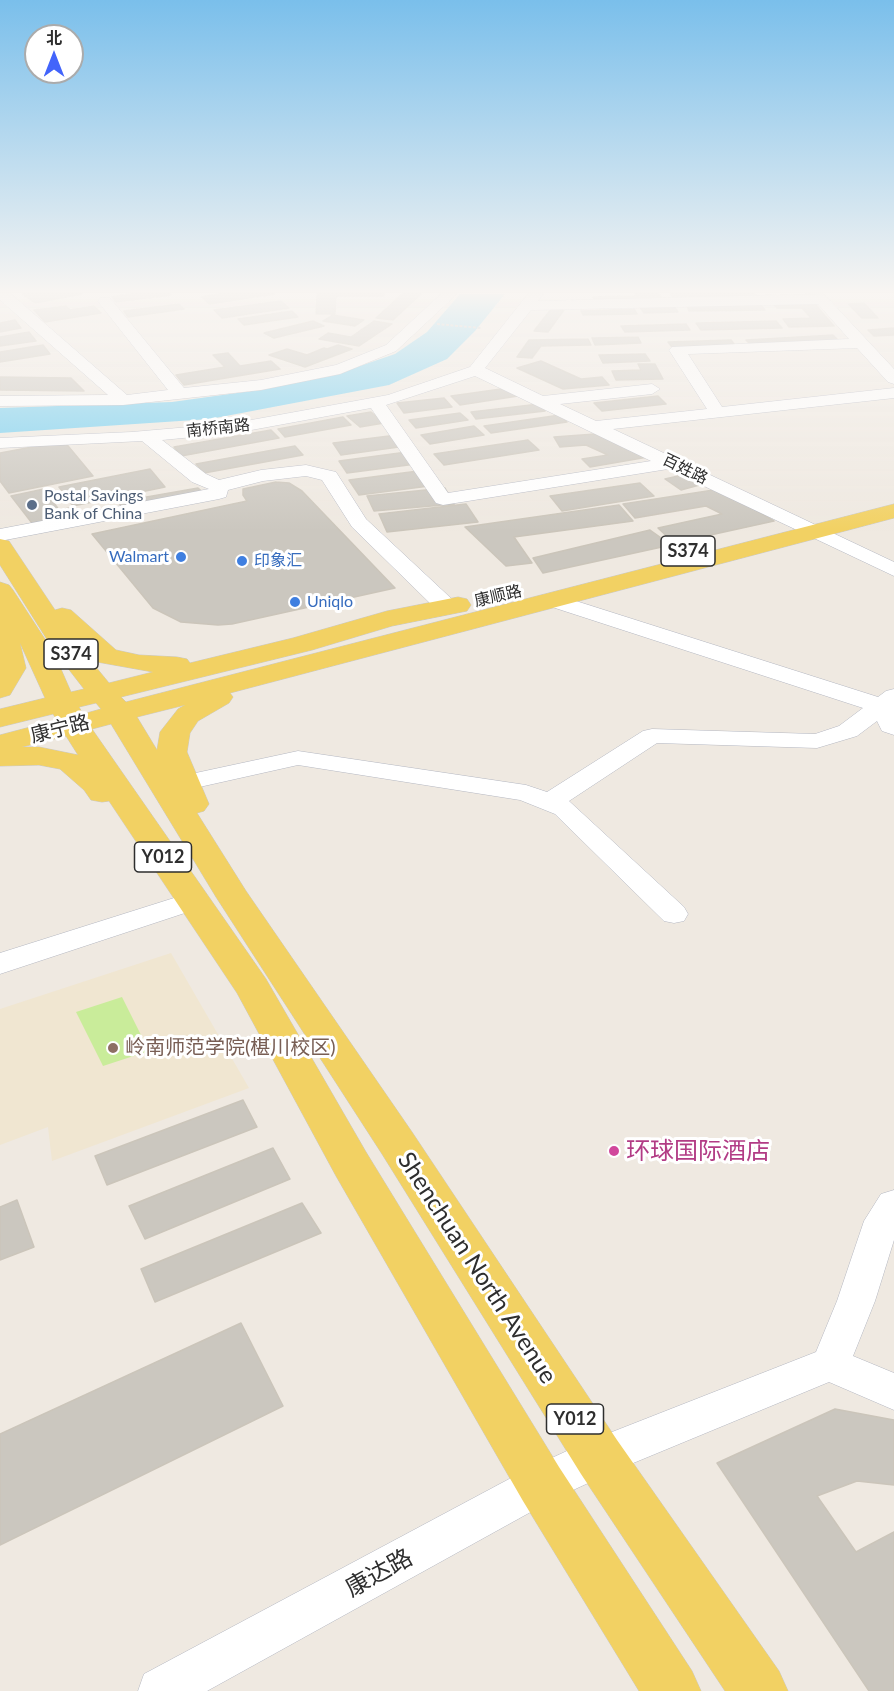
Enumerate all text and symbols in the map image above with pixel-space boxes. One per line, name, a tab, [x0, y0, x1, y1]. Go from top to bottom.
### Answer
north arrow	[24, 24, 84, 84]
text: 北	[46, 28, 62, 47]
street label: 南桥南路	[185, 415, 251, 441]
street label: 百姓路	[659, 450, 711, 488]
place label: Postal Savings Bank of China	[44, 486, 143, 524]
marker: Postal Savings Bank of China	[25, 498, 39, 512]
road number: S374	[661, 536, 715, 566]
place label: Walmart	[109, 547, 169, 567]
marker: Walmart	[174, 550, 188, 564]
place label: 印象汇	[254, 551, 302, 571]
marker: 印象汇	[235, 554, 249, 568]
street label: 康顺路	[472, 581, 524, 611]
place label: Uniqlo	[307, 592, 353, 612]
marker: Uniqlo	[288, 595, 302, 609]
road number: S374	[44, 639, 98, 669]
street label: 康宁路	[28, 710, 92, 748]
road number: Y012	[134, 842, 192, 872]
place label: 岭南师范学院(椹川校区)	[125, 1036, 336, 1060]
marker: 岭南师范学院(椹川校区)	[106, 1041, 120, 1055]
place label: 环球国际酒店	[626, 1137, 770, 1165]
marker: 环球国际酒店	[607, 1144, 621, 1158]
street label: Shenchuan North Avenue	[391, 1147, 563, 1389]
road number: Y012	[546, 1404, 604, 1434]
street label: 康达路	[341, 1543, 417, 1603]

